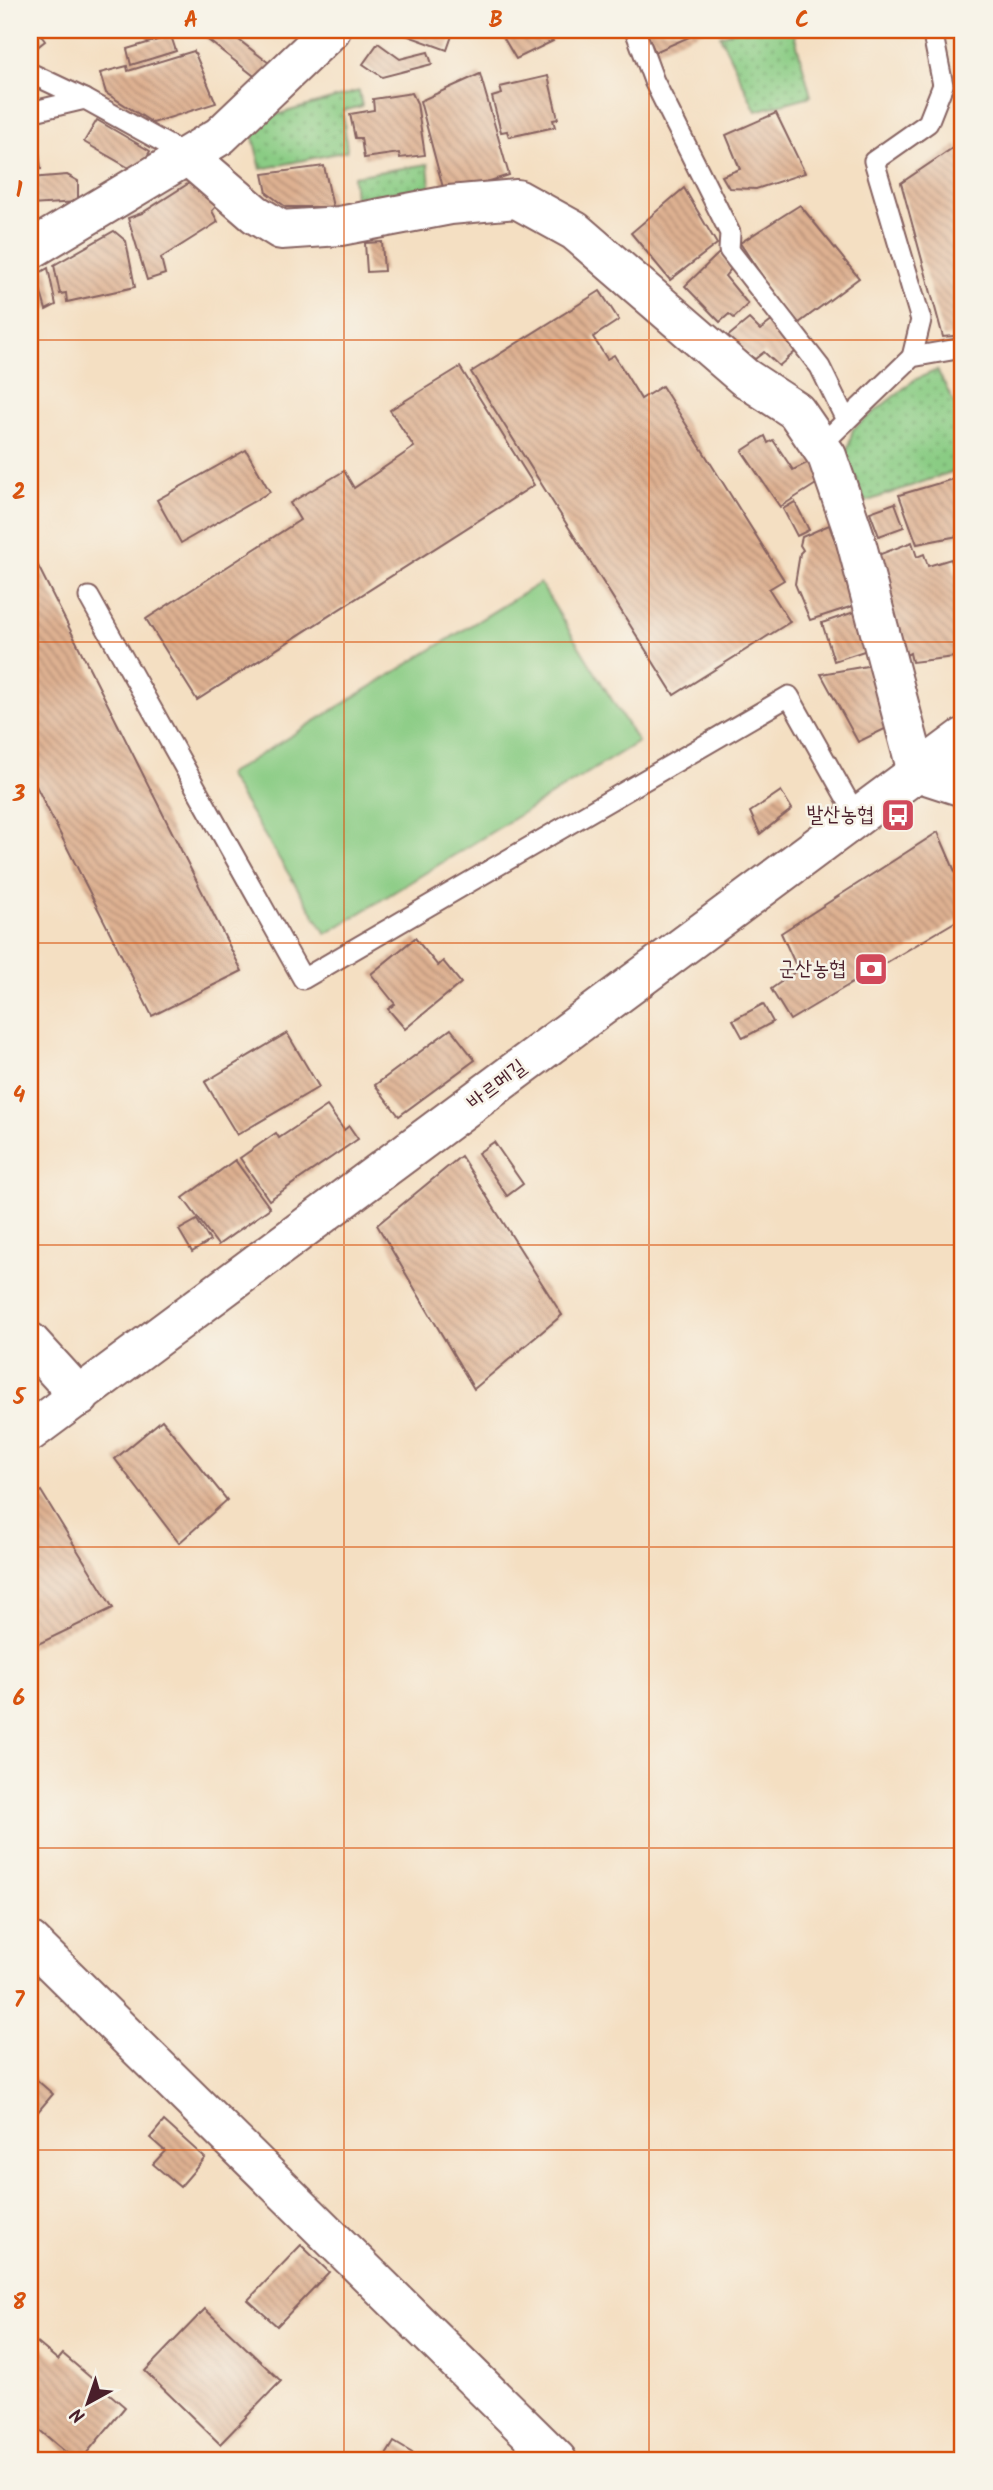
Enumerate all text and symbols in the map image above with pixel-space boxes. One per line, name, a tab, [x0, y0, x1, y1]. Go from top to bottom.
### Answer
text: A	[184, 3, 198, 39]
text: B	[489, 3, 503, 39]
text: C	[795, 3, 809, 39]
text: 1	[16, 173, 23, 209]
text: 2	[12, 475, 26, 511]
text: 3	[12, 777, 26, 813]
bus stop icon: 발산농협	[879, 796, 917, 834]
place label: 발산농협	[806, 799, 874, 832]
bank icon: 군산농협	[852, 950, 890, 988]
place label: 군산농협	[778, 953, 846, 986]
street label: 바르메길	[460, 1051, 534, 1119]
text: 4	[13, 1078, 26, 1114]
text: 5	[12, 1380, 27, 1416]
text: 6	[13, 1681, 25, 1717]
text: 7	[14, 1983, 26, 2019]
text: 8	[12, 2285, 26, 2321]
north arrow	[52, 2368, 122, 2438]
text: N	[64, 2399, 93, 2430]

